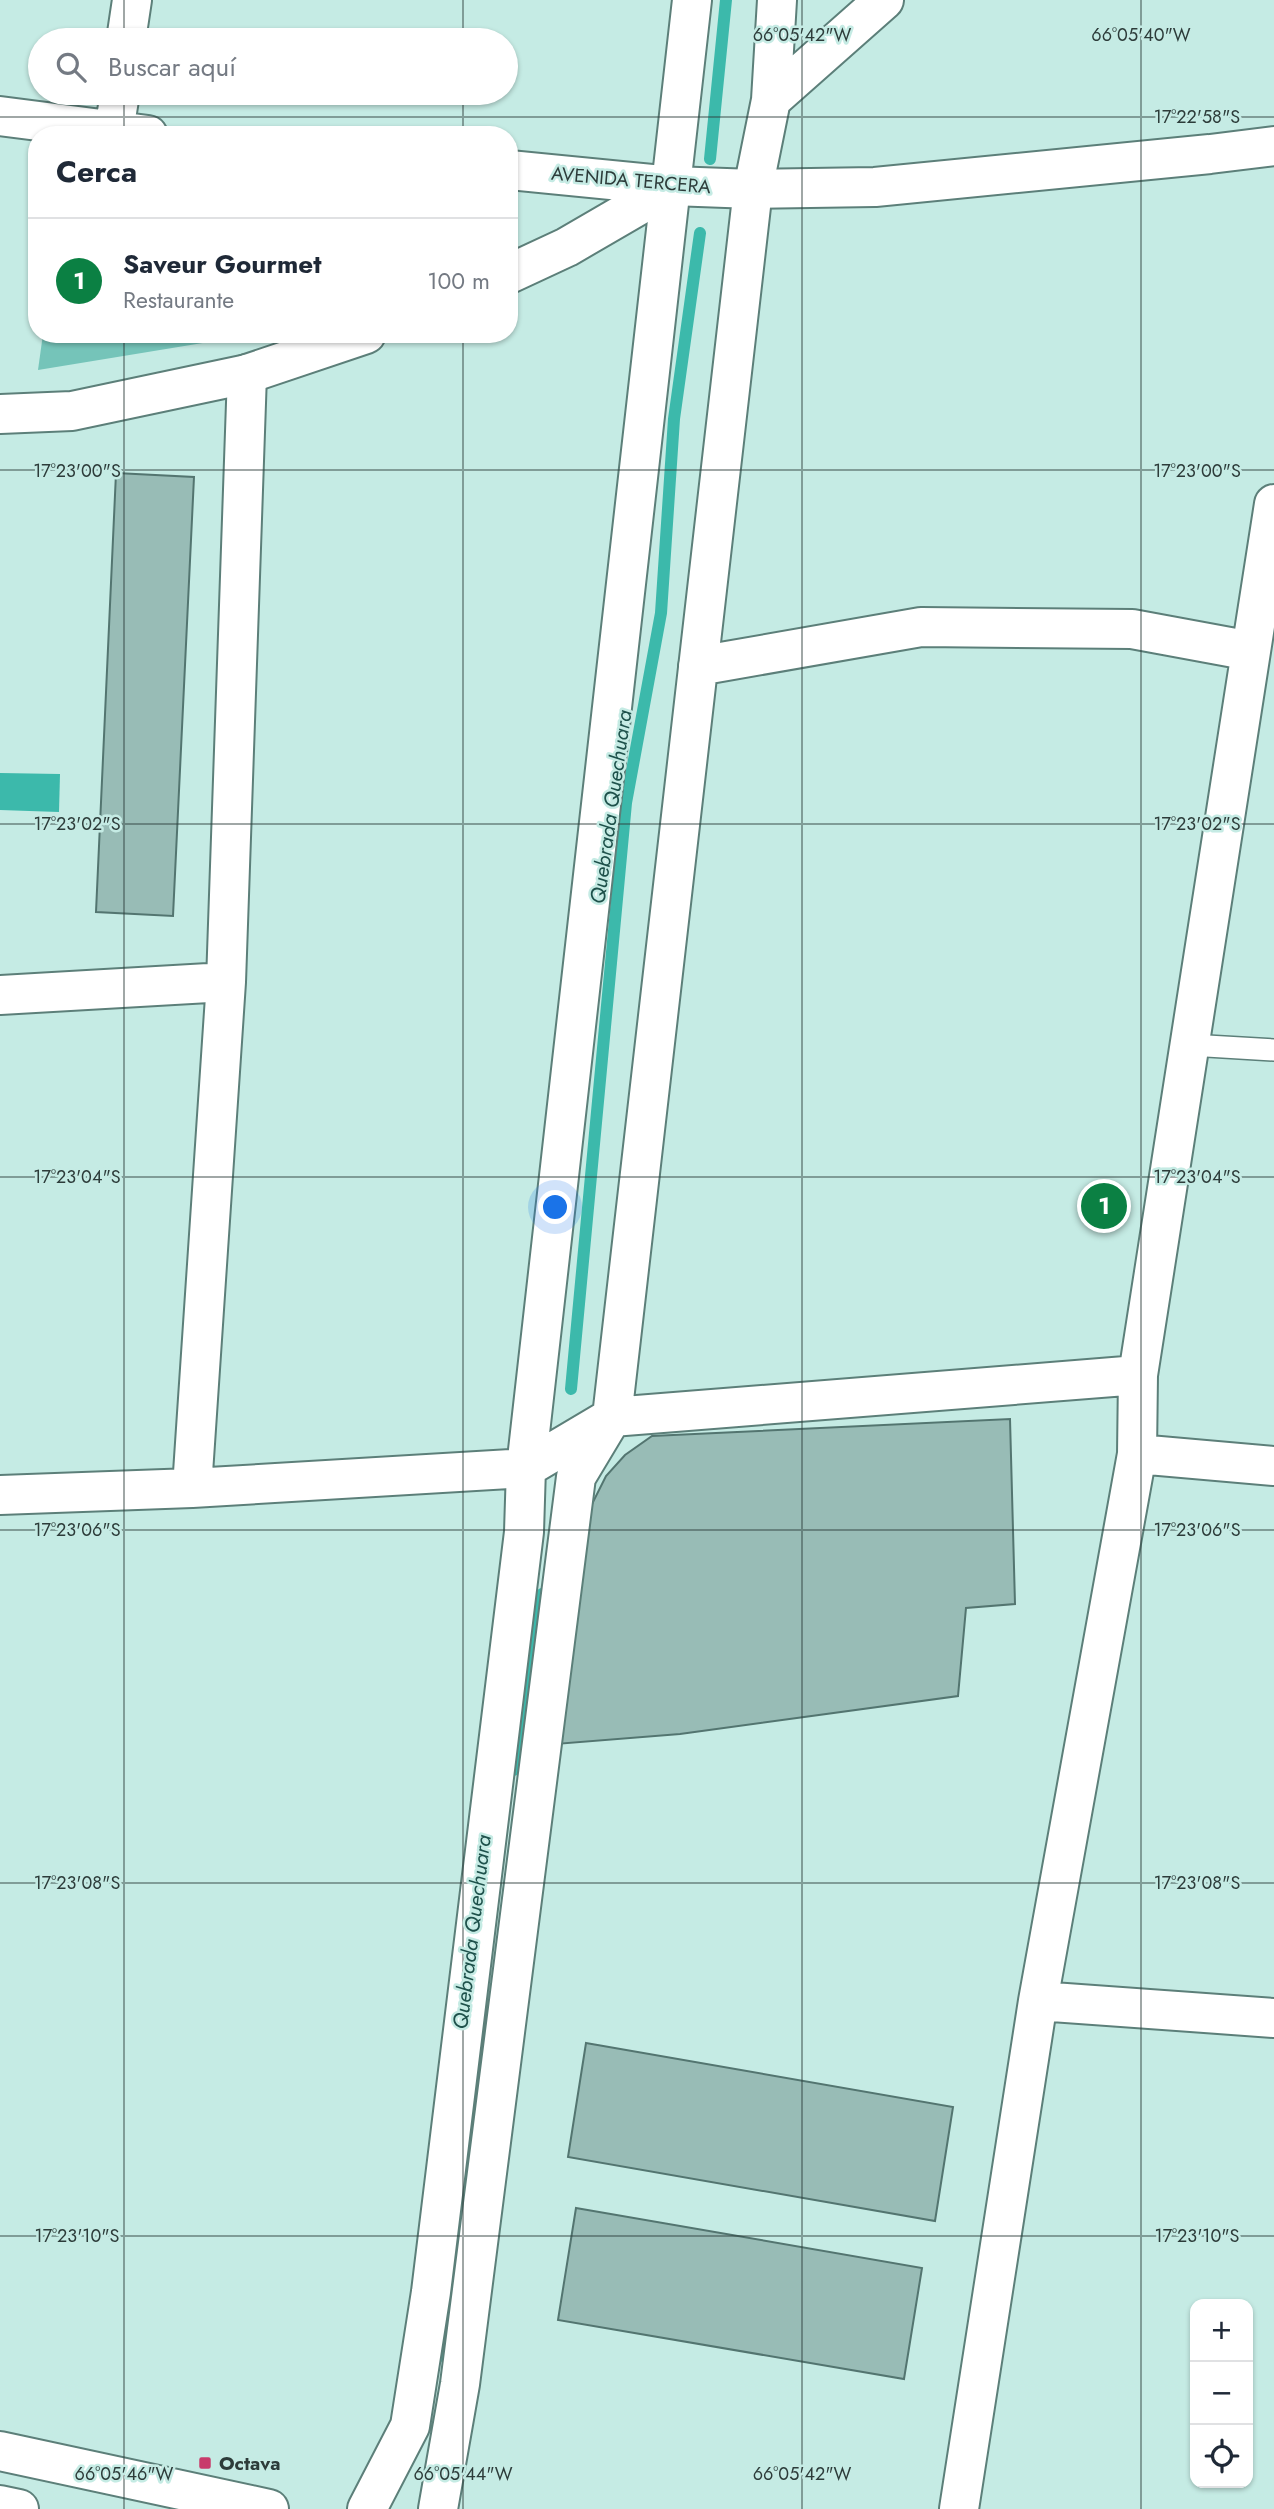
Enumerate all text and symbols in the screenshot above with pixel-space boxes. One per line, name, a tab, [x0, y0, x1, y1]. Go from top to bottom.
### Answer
text: 66°05'42"W	[753, 22, 852, 48]
text: 66°05'40"W	[1091, 22, 1191, 48]
search box	[28, 28, 518, 105]
icon: search	[52, 48, 90, 86]
text: Buscar aquí	[108, 48, 236, 86]
text: 17°22'58"S	[1154, 104, 1240, 130]
text: Cerca	[56, 150, 137, 193]
street label: AVENIDA TERCERA	[550, 160, 712, 200]
text: Saveur Gourmet	[123, 245, 321, 283]
text: 1	[73, 264, 85, 298]
text: 100 m	[427, 264, 490, 298]
text: Restaurante	[123, 283, 234, 317]
text: 17°23'00"S	[33, 458, 121, 484]
text: 17°23'00"S	[1153, 458, 1241, 484]
water label: Quebrada Quechuara	[583, 708, 640, 906]
text: 17°23'02"S	[33, 811, 121, 837]
text: 17°23'02"S	[1153, 811, 1241, 837]
text: 17°23'04"S	[33, 1164, 121, 1190]
text: 17°23'04"S	[1153, 1164, 1241, 1190]
pin: 1	[1081, 1180, 1127, 1232]
your location	[538, 1190, 572, 1224]
text: 17°23'06"S	[33, 1517, 121, 1543]
text: 17°23'06"S	[1153, 1517, 1241, 1543]
water label: Quebrada Quechuara	[445, 1833, 499, 2031]
text: 17°23'08"S	[34, 1870, 120, 1896]
text: 17°23'08"S	[1154, 1870, 1240, 1896]
text: 17°23'10"S	[35, 2223, 120, 2249]
text: 17°23'10"S	[1155, 2223, 1240, 2249]
map controls	[1190, 2299, 1253, 2488]
button: +	[1190, 2299, 1253, 2362]
button: −	[1190, 2362, 1253, 2425]
button: locate	[1190, 2425, 1253, 2488]
place label: Octava	[219, 2450, 280, 2477]
marker: Octava	[197, 2455, 213, 2471]
text: 66°05'46"W	[75, 2461, 174, 2487]
text: 66°05'44"W	[414, 2461, 513, 2487]
text: 66°05'42"W	[753, 2461, 852, 2487]

